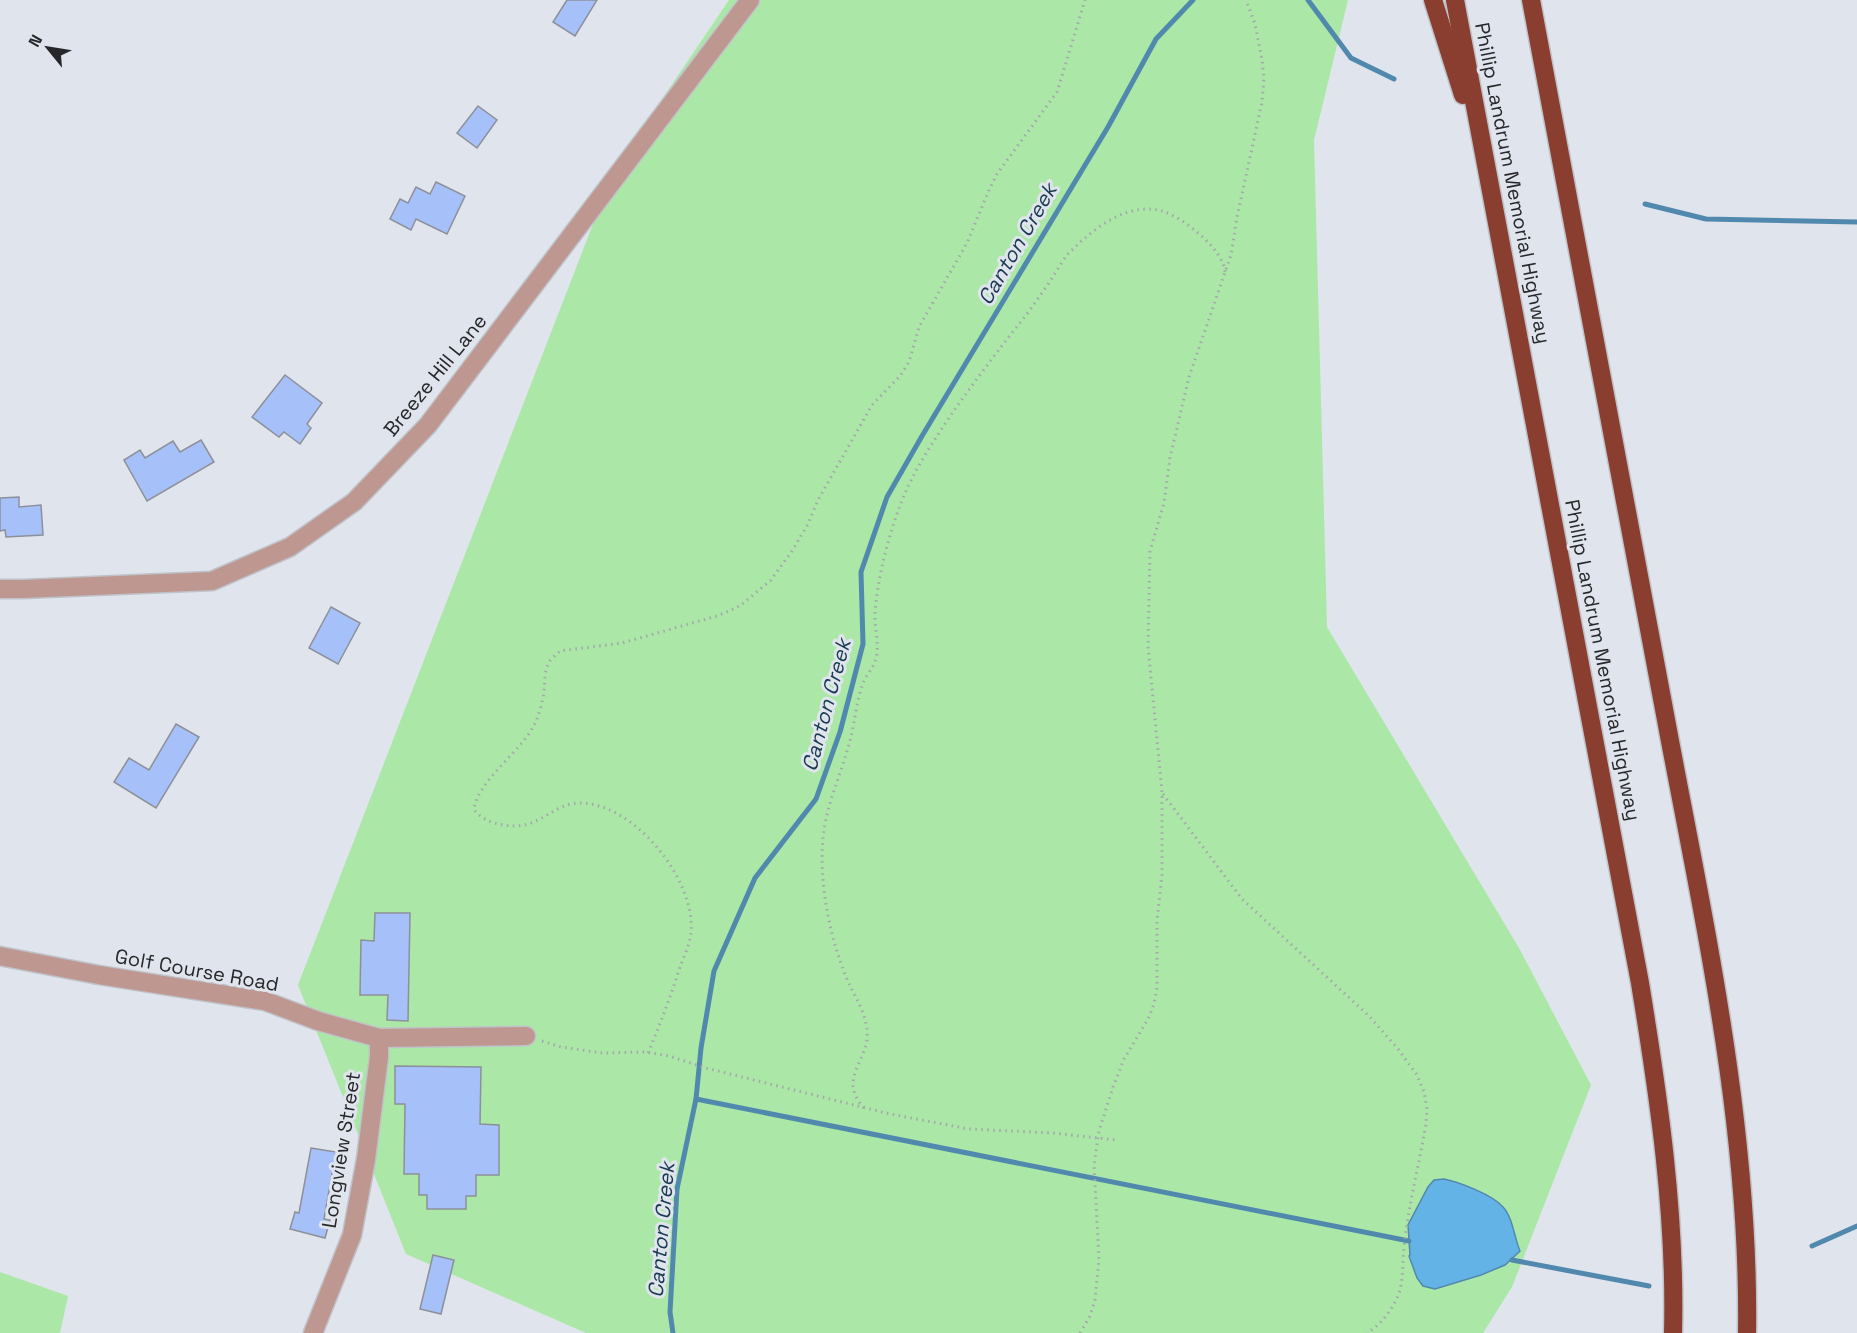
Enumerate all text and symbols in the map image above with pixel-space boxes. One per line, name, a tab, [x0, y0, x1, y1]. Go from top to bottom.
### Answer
north arrow	[18, 18, 78, 78]
street label: Phillip Landrum Memorial Highway	[1469, 20, 1557, 346]
text: N	[24, 31, 47, 51]
water label: Canton Creek	[971, 176, 1064, 310]
street label: Breeze Hill Lane	[378, 308, 492, 442]
street label: Phillip Landrum Memorial Highway	[1559, 497, 1647, 823]
water label: Canton Creek	[795, 633, 857, 774]
street label: Golf Course Road	[113, 943, 281, 997]
street label: Longview Street	[316, 1070, 366, 1230]
water label: Canton Creek	[642, 1158, 681, 1299]

